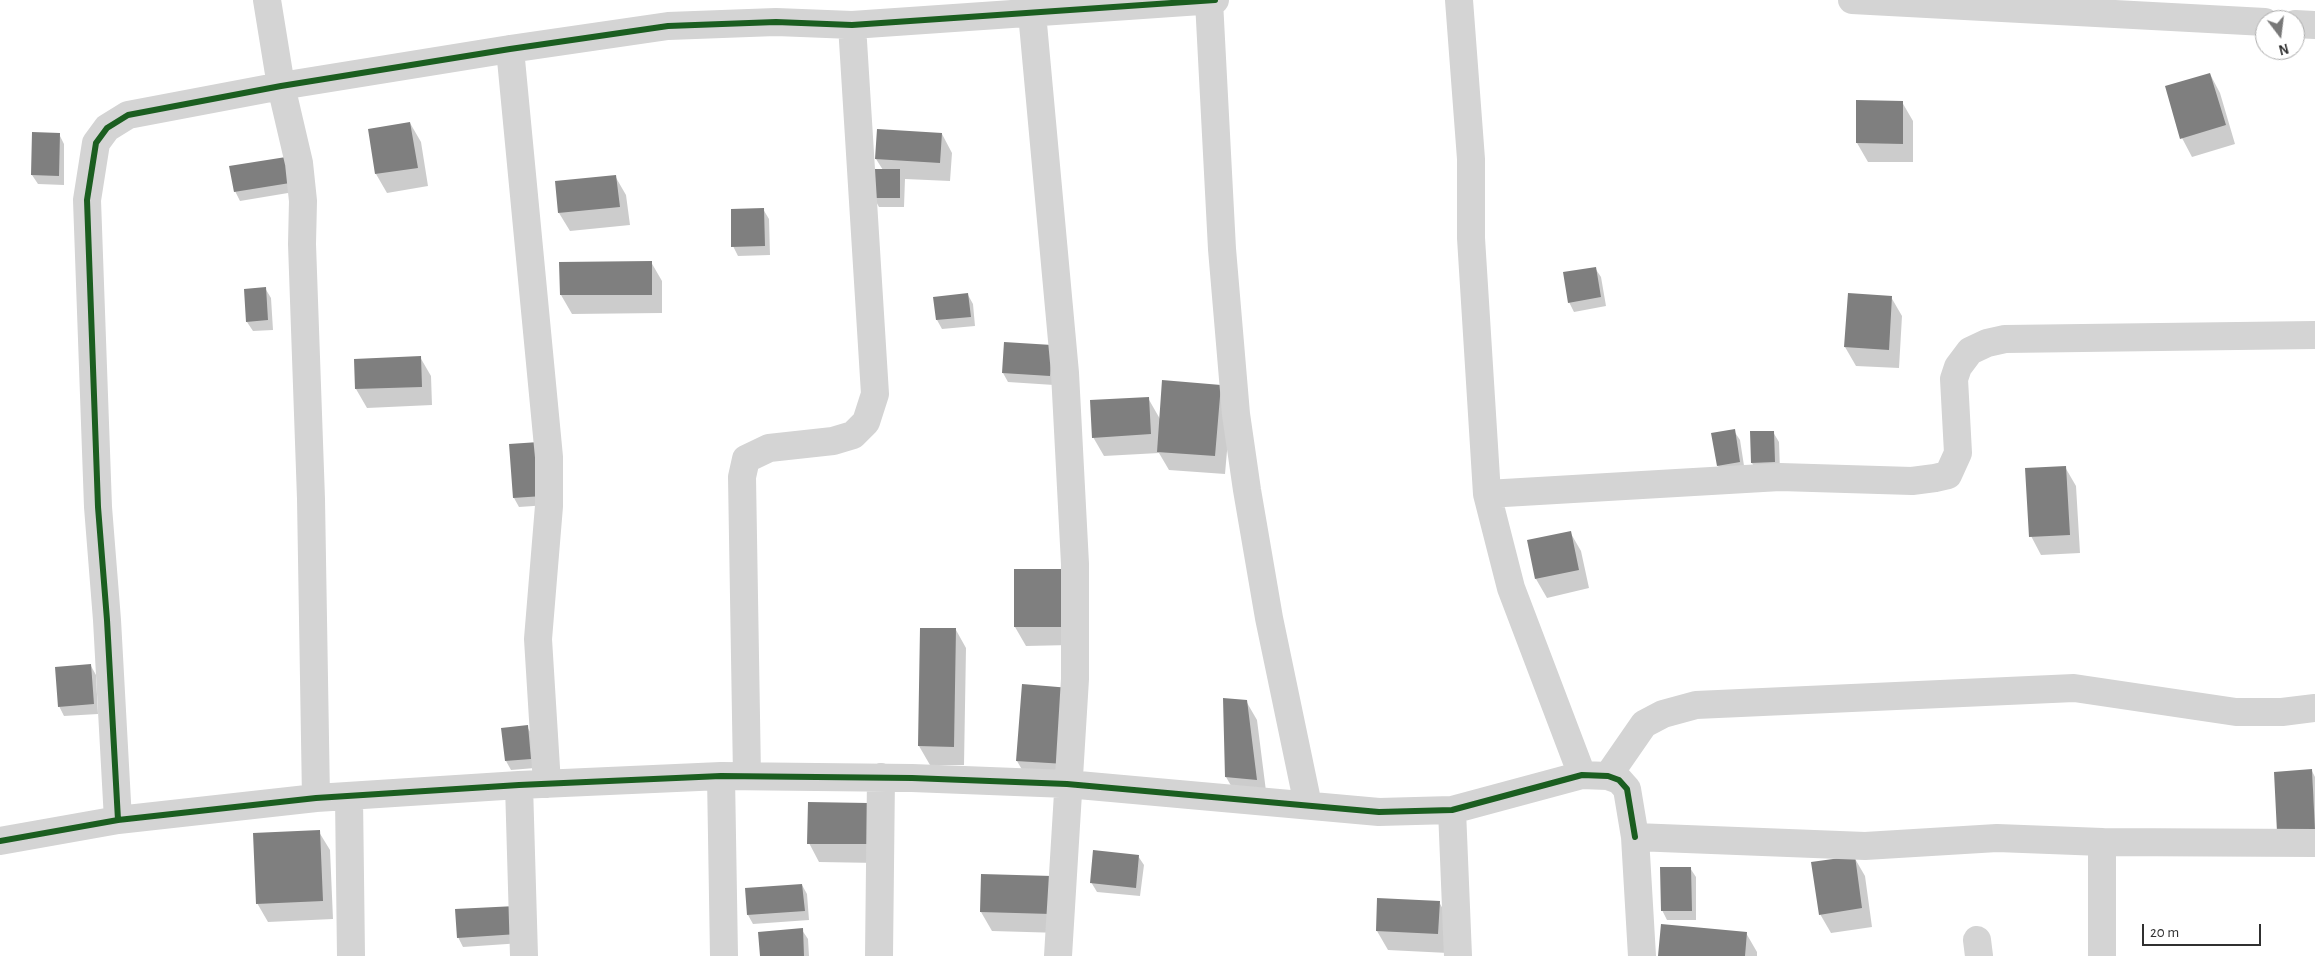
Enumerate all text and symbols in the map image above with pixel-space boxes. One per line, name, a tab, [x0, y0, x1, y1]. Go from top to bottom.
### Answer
north arrow	[2255, 10, 2305, 60]
text: N	[2277, 40, 2290, 57]
scale bar	[2145, 914, 2264, 946]
text: 20 m	[2150, 925, 2179, 940]

